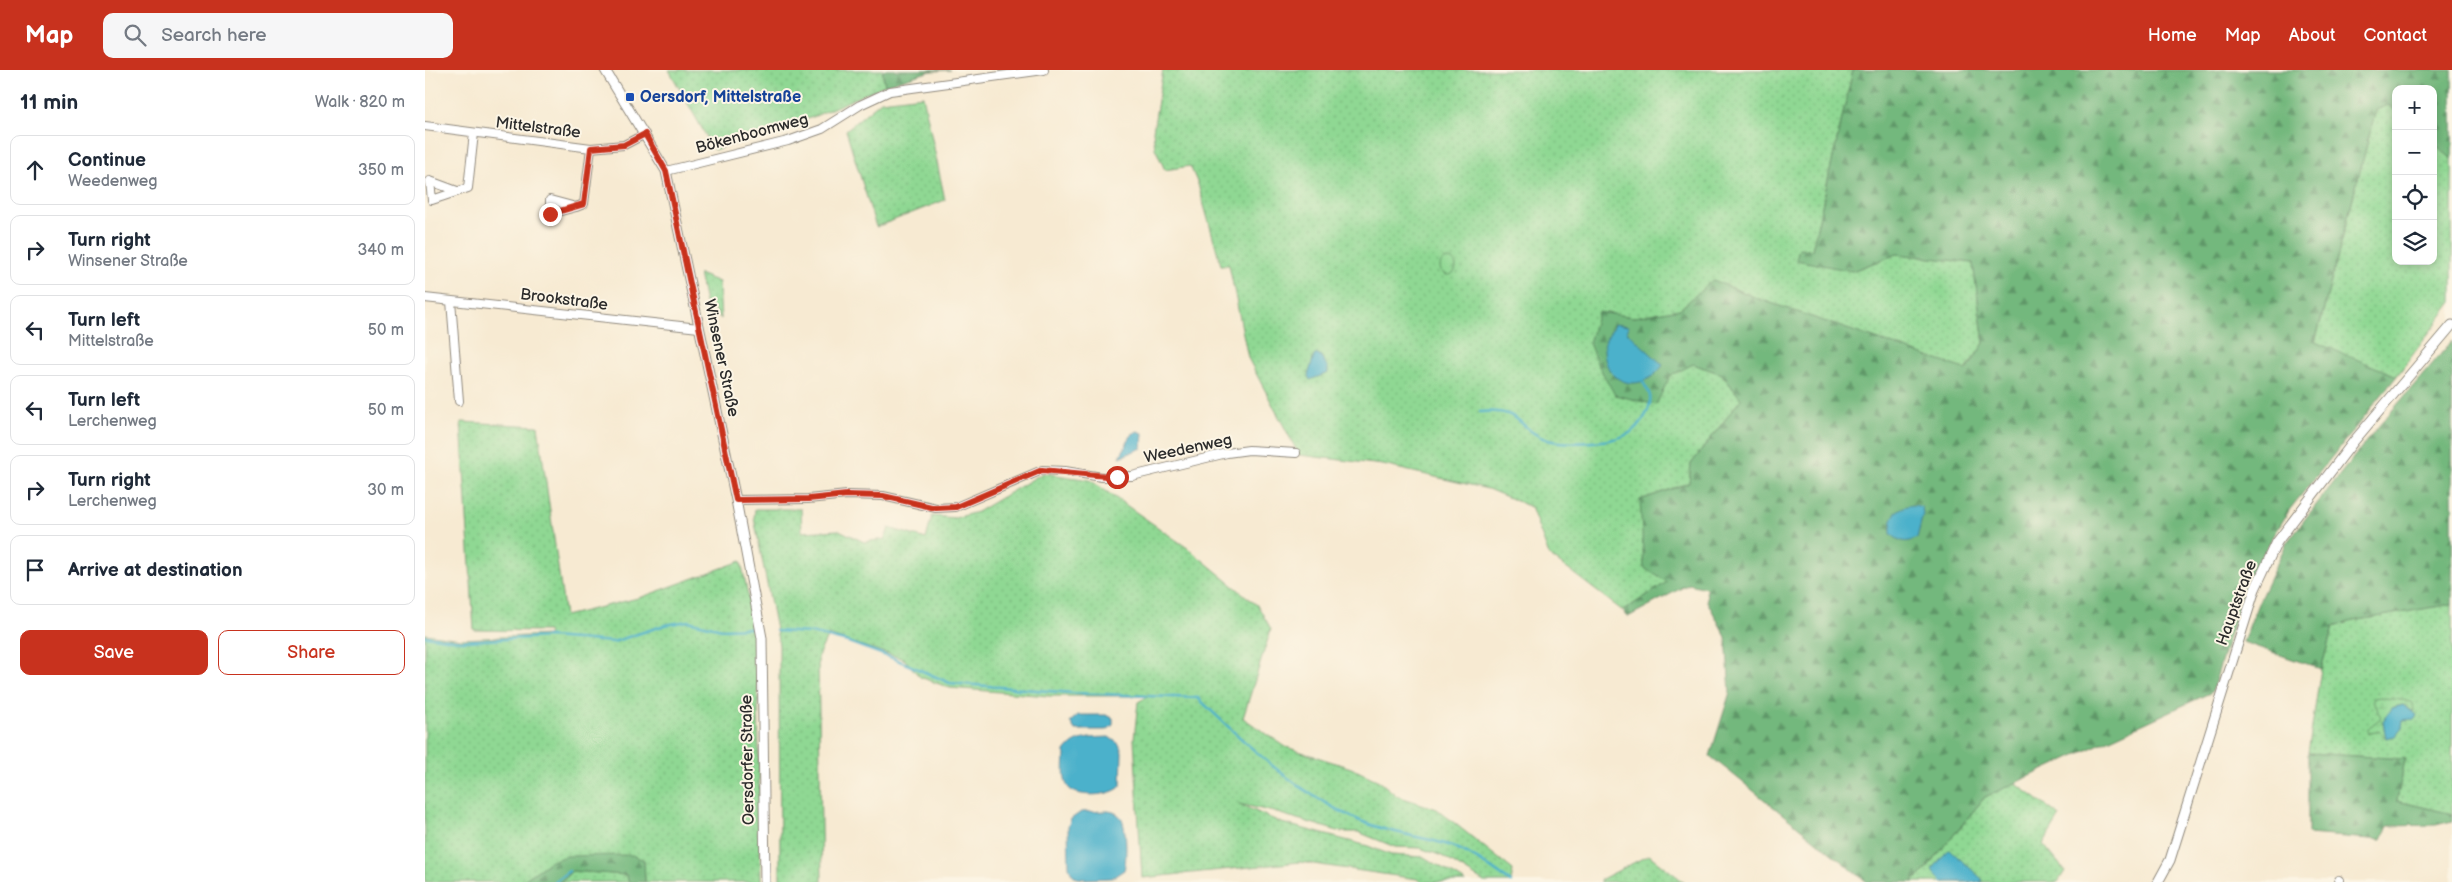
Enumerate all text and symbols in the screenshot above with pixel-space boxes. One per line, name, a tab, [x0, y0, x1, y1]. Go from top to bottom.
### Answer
search box	[103, 13, 453, 58]
text: Map	[25, 21, 73, 50]
icon: search	[121, 21, 149, 49]
text: Search here	[161, 24, 267, 47]
text: Home	[2148, 25, 2197, 46]
text: Map	[2225, 25, 2261, 46]
text: About	[2289, 25, 2336, 46]
text: Contact	[2364, 25, 2427, 46]
map controls	[2392, 85, 2437, 265]
button: +	[2392, 85, 2437, 130]
place label: Oersdorf, Mittelstraße	[640, 88, 801, 107]
text: 11 min	[20, 90, 78, 115]
marker: Oersdorf, Mittelstraße	[624, 91, 636, 103]
text: Walk · 820 m	[315, 93, 405, 112]
street label: Bökenboomweg	[694, 110, 810, 158]
street label: Mittelstraße	[494, 113, 582, 143]
button: −	[2392, 130, 2437, 175]
text: Continue	[68, 149, 146, 172]
icon: ahead	[21, 156, 49, 184]
text: 350 m	[358, 161, 404, 180]
text: Weedenweg	[68, 172, 158, 191]
button: locate	[2392, 175, 2437, 220]
route end	[539, 203, 562, 226]
button: layers	[2392, 220, 2437, 265]
text: Turn right	[68, 229, 151, 252]
icon: right	[21, 236, 49, 264]
text: 340 m	[357, 241, 404, 260]
text: Winsener Straße	[68, 252, 188, 271]
street label: Brookstraße	[519, 285, 609, 315]
street label: Winsener Straße	[699, 297, 743, 419]
text: Turn left	[68, 309, 140, 332]
icon: left	[21, 316, 49, 344]
text: 50 m	[368, 321, 404, 340]
text: Mittelstraße	[68, 332, 154, 351]
text: Turn left	[68, 389, 140, 412]
icon: left	[21, 396, 49, 424]
text: 50 m	[368, 401, 404, 420]
text: Lerchenweg	[68, 412, 157, 431]
street label: Weedenweg	[1142, 430, 1234, 468]
route start	[1106, 466, 1129, 489]
text: Turn right	[68, 469, 151, 492]
icon: right	[21, 476, 49, 504]
text: 30 m	[367, 481, 404, 500]
text: Lerchenweg	[68, 492, 157, 511]
icon: arrive	[21, 556, 49, 584]
street label: Hauptstraße	[2213, 557, 2261, 648]
text: Arrive at destination	[68, 559, 243, 582]
button: Save	[20, 630, 208, 675]
button: Share	[218, 630, 405, 675]
street label: Oersdorfer Straße	[737, 694, 759, 825]

